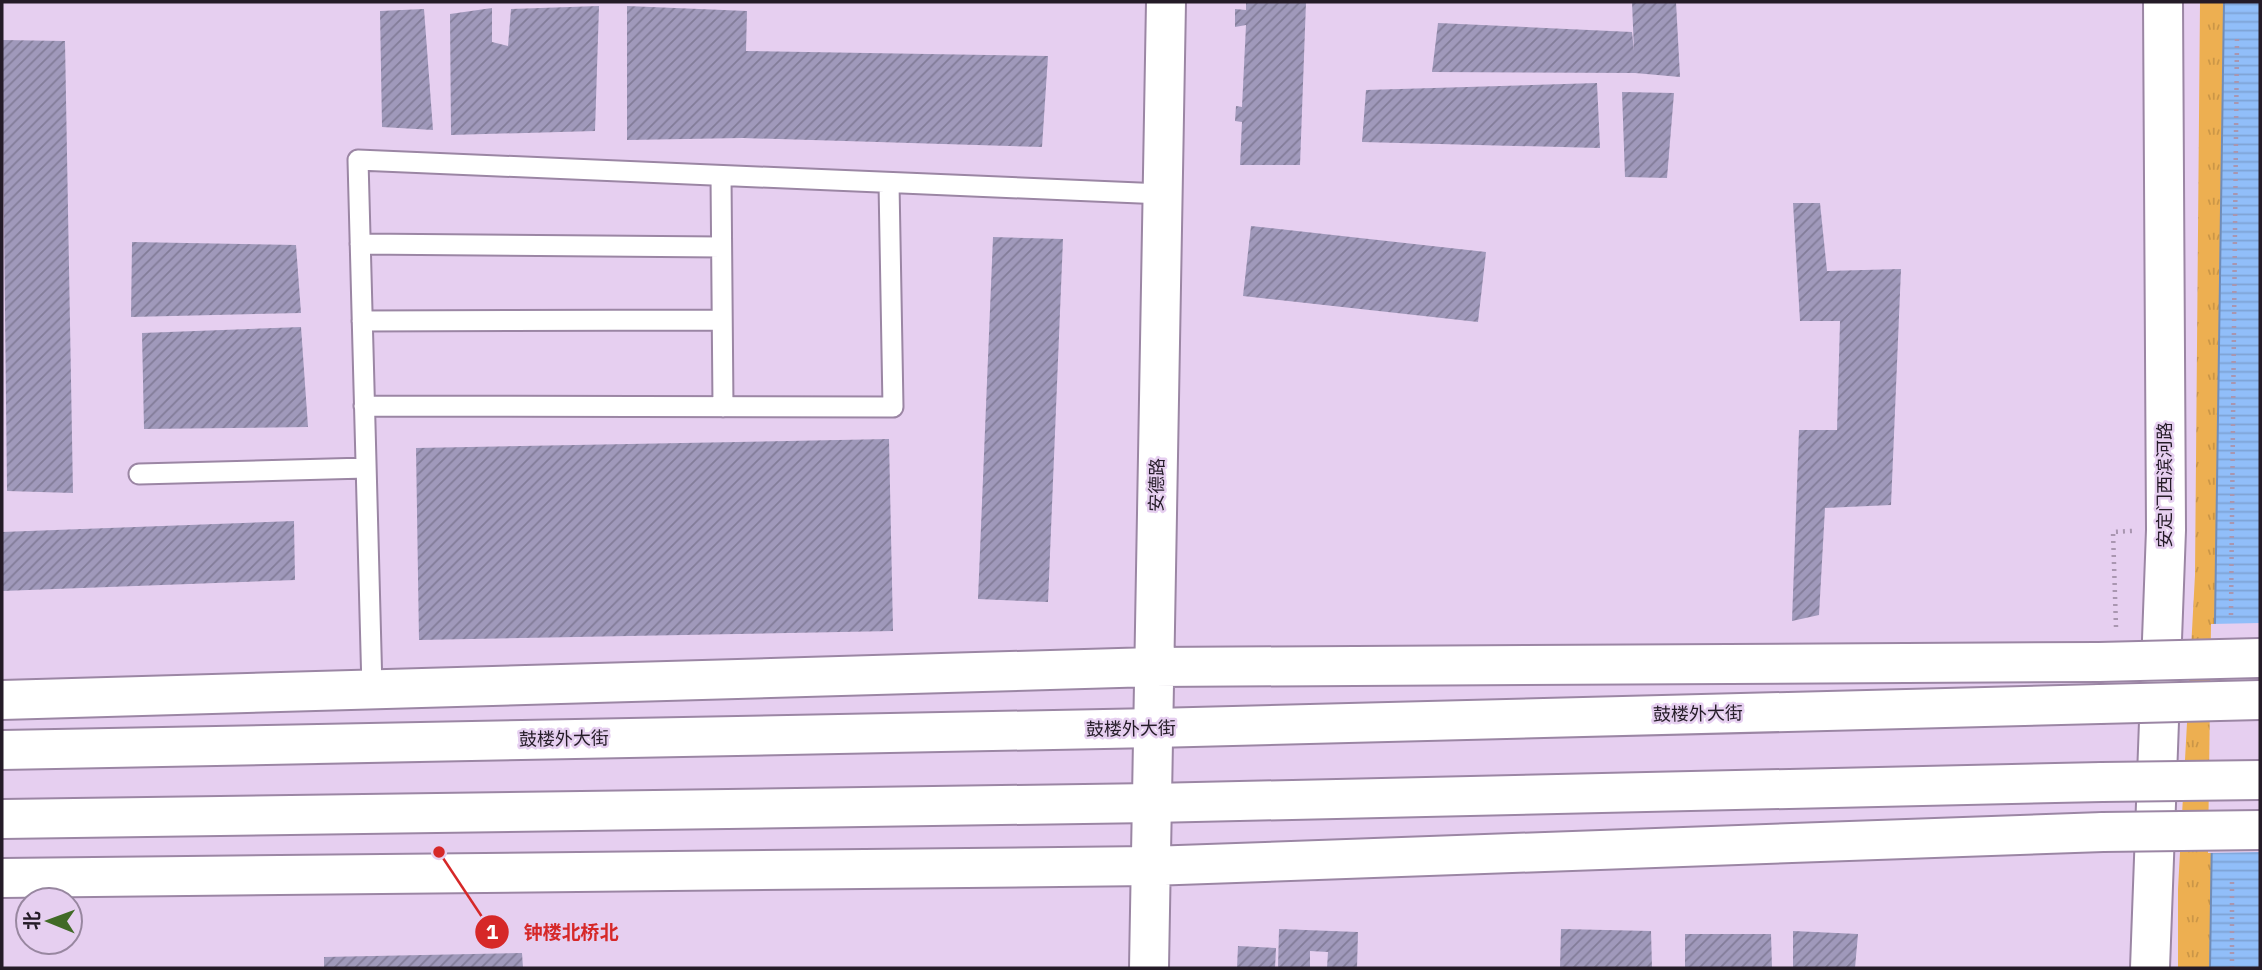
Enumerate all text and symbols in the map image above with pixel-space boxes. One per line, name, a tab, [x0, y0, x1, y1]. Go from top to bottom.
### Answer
street label: 安定门西滨河路	[2153, 422, 2176, 548]
street label: 安德路	[1145, 458, 1168, 512]
street label: 鼓楼外大街	[1653, 701, 1743, 726]
street label: 鼓楼外大街	[1086, 716, 1176, 741]
street label: 鼓楼外大街	[519, 726, 609, 751]
north arrow	[14, 886, 84, 956]
text: 北	[20, 911, 44, 930]
callout: 钟楼北桥北	[474, 912, 632, 952]
text: 1	[486, 917, 499, 945]
text: 钟楼北桥北	[523, 920, 619, 944]

